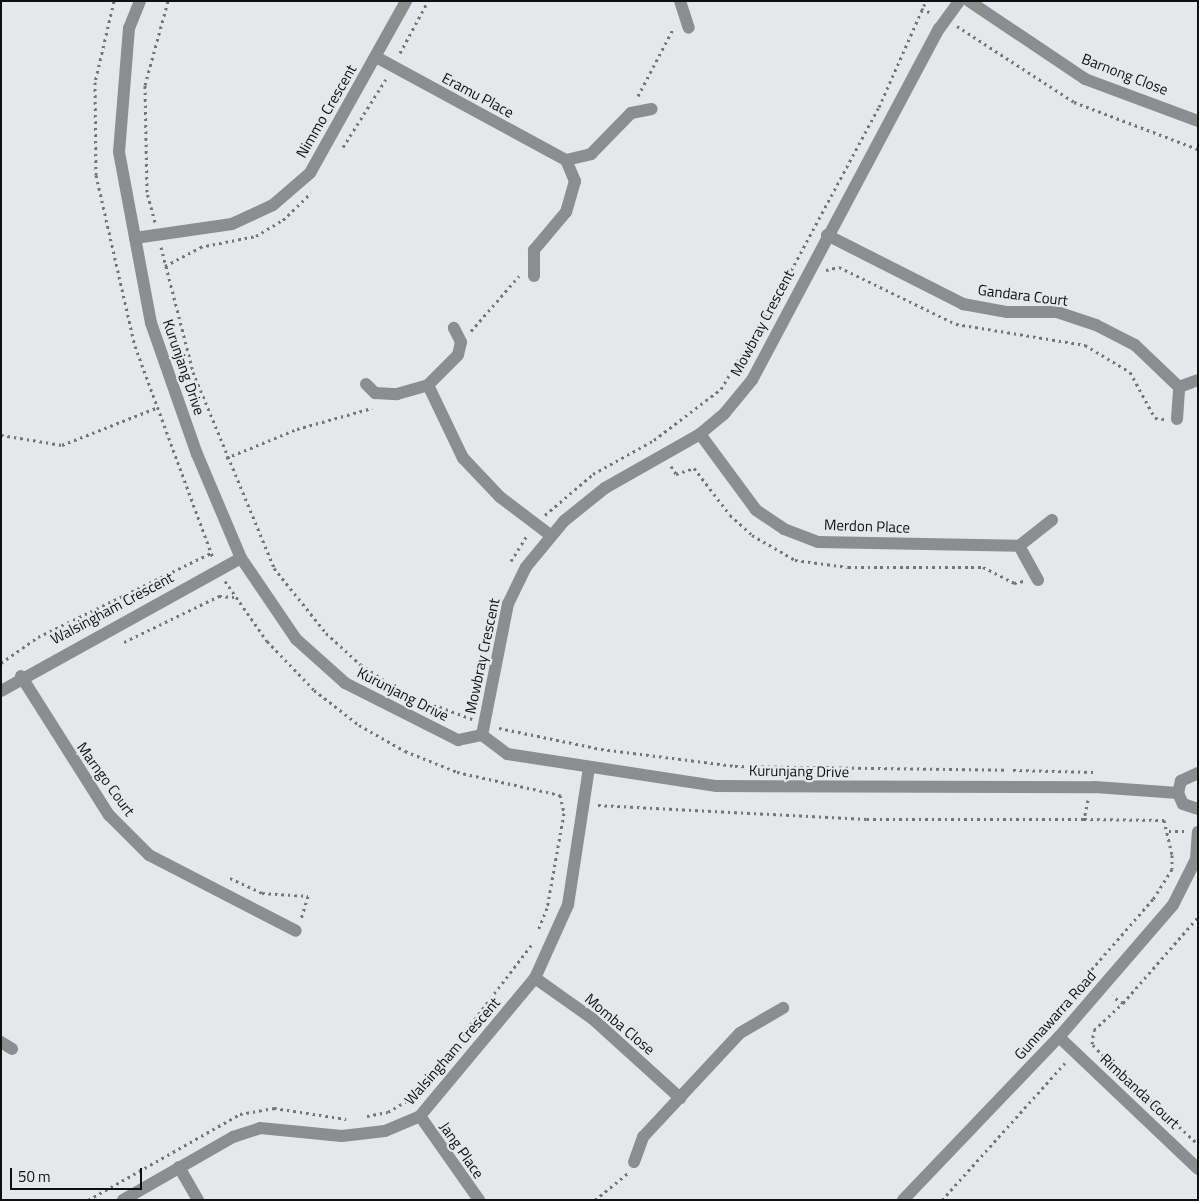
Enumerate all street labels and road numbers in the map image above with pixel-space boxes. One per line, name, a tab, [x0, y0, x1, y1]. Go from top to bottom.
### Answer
street label: Barnong Close	[1079, 49, 1171, 99]
street label: Nimmo Crescent	[292, 61, 360, 161]
street label: Eramu Place	[439, 69, 517, 121]
street label: Mowbray Crescent	[726, 267, 798, 379]
street label: Gandara Court	[977, 281, 1069, 309]
street label: Kurunjang Drive	[159, 317, 209, 417]
street label: Merdon Place	[824, 516, 910, 536]
street label: Walsingham Crescent	[48, 568, 176, 648]
street label: Mowbray Crescent	[461, 596, 503, 716]
street label: Kurunjang Drive	[354, 663, 452, 725]
street label: Marngo Court	[73, 739, 139, 819]
street label: Kurunjang Drive	[749, 761, 849, 781]
street label: Gunnawarra Road	[1010, 967, 1100, 1063]
street label: Momba Close	[581, 990, 659, 1058]
street label: Walsingham Crescent	[400, 994, 504, 1108]
street label: Rimbanda Court	[1097, 1050, 1183, 1132]
street label: Jang Place	[436, 1118, 488, 1182]

